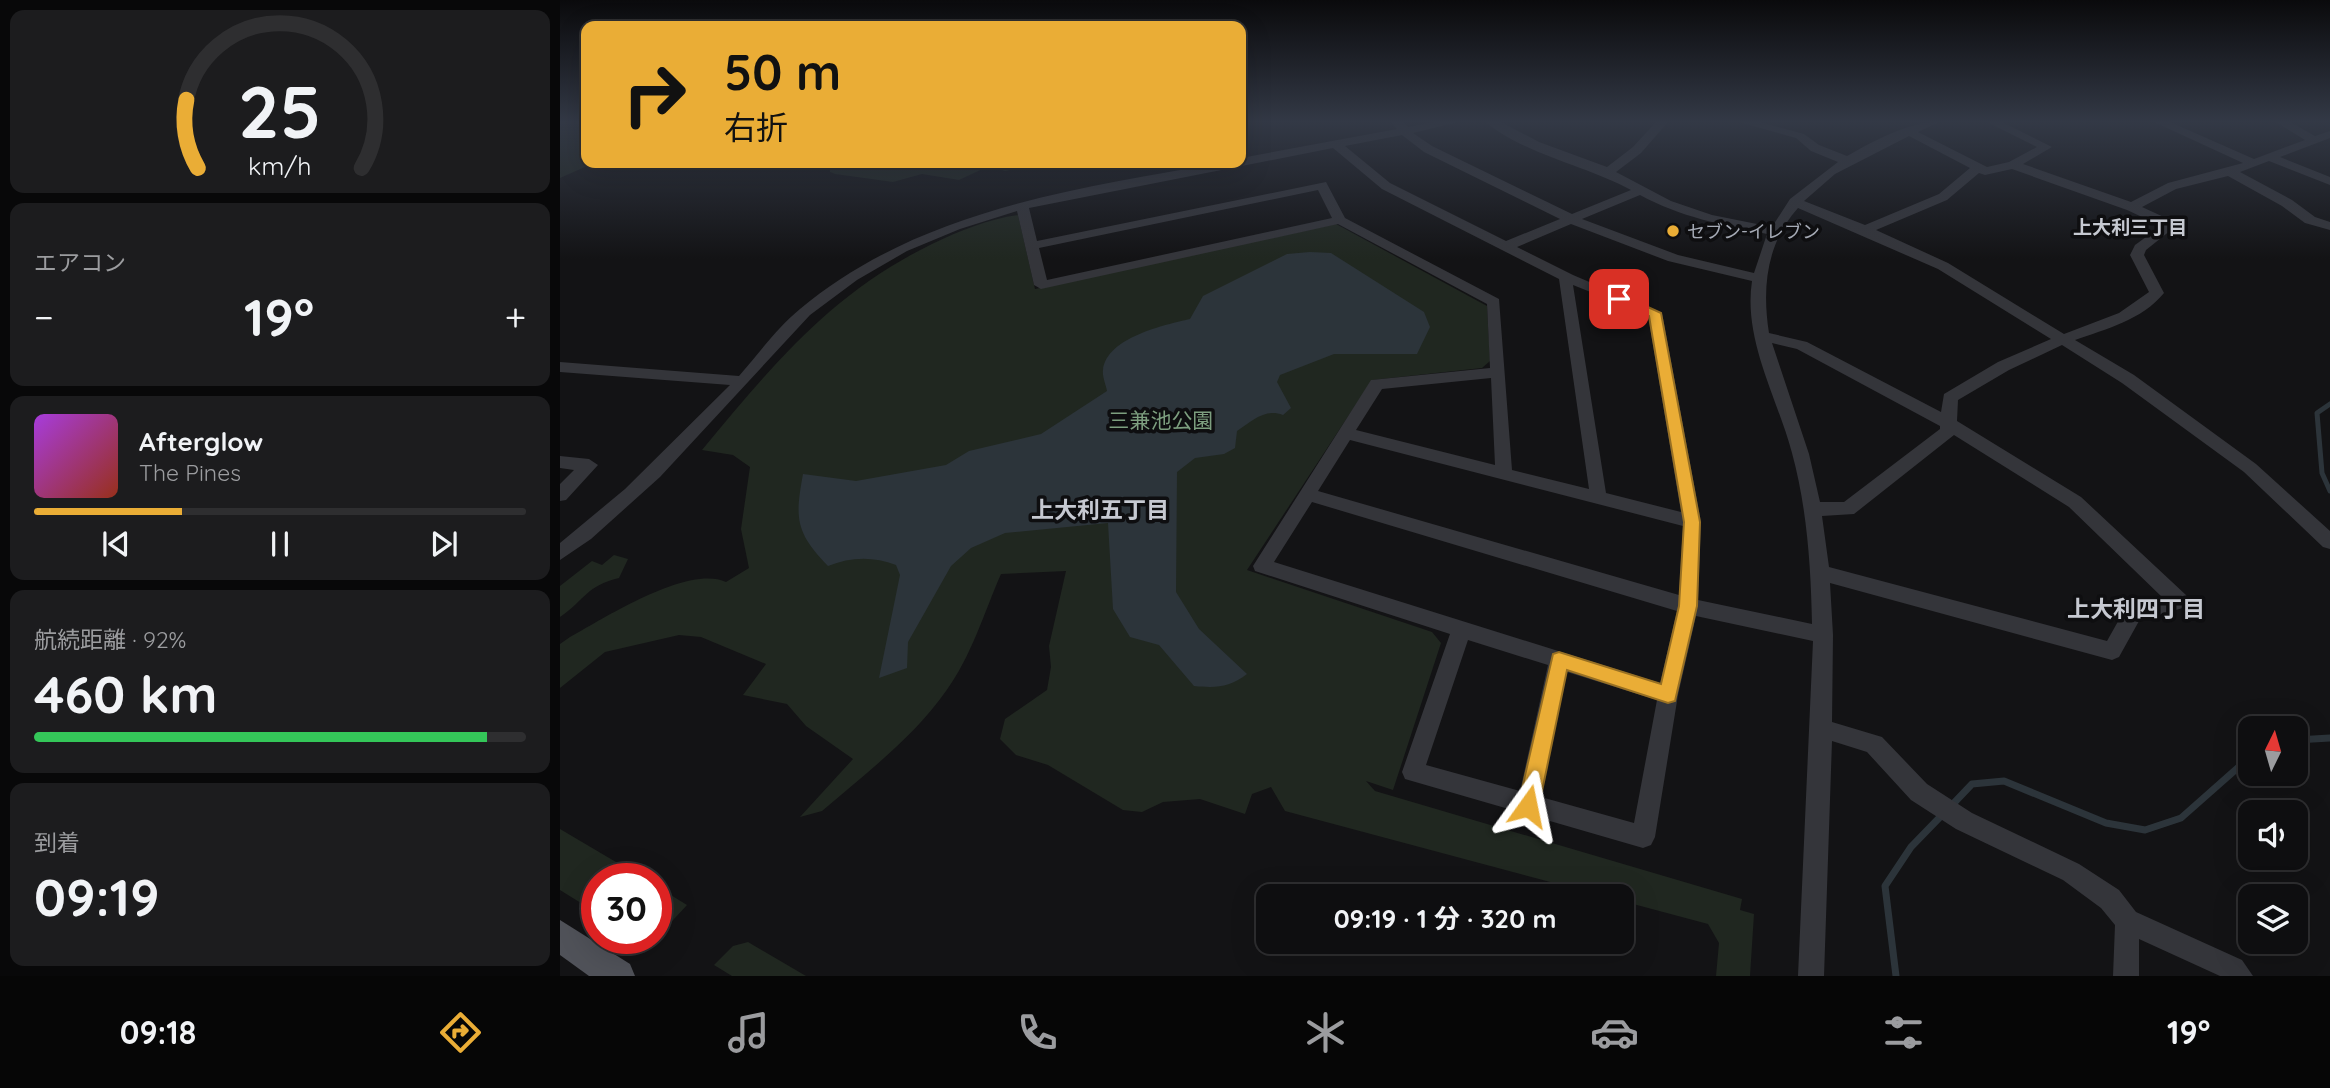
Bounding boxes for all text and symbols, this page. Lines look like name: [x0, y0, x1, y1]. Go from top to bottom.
text: 50 m: [724, 41, 841, 102]
icon: right: [609, 49, 700, 140]
text: 25: [238, 65, 322, 156]
text: 右折: [724, 107, 788, 147]
text: km/h: [248, 149, 312, 180]
district label: 上大利三丁目: [2073, 215, 2187, 239]
place label: セブン-イレブン: [1687, 220, 1820, 243]
marker: セブン-イレブン: [1665, 223, 1681, 239]
text: エアコン: [34, 248, 126, 277]
pin: [1589, 269, 1649, 329]
icon: arrive: [1600, 280, 1638, 318]
text: 19°: [244, 284, 314, 349]
text: −: [34, 293, 54, 341]
text: +: [505, 293, 526, 341]
park label: 三兼池公園: [1109, 407, 1214, 433]
text: Afterglow: [139, 425, 263, 458]
text: The Pines: [139, 458, 241, 487]
district label: 上大利五丁目: [1031, 495, 1169, 524]
icon: previous: [97, 525, 135, 563]
icon: pause: [261, 525, 299, 563]
icon: next: [425, 525, 463, 563]
district label: 上大利四丁目: [2067, 594, 2205, 623]
text: 航続距離 · 92%: [34, 625, 186, 654]
text: 460 km: [34, 661, 217, 726]
north arrow: [2238, 716, 2308, 786]
map controls: [2238, 716, 2308, 954]
position arrow: [1491, 769, 1565, 843]
button: sound: [2238, 800, 2308, 870]
text: 到着: [34, 828, 80, 857]
speed limit sign: 30: [581, 863, 672, 954]
text: 09:19: [34, 864, 159, 929]
button: layers: [2238, 884, 2308, 954]
text: 09:19 · 1 分 · 320 m: [1334, 902, 1556, 935]
icon: directions: [436, 1008, 485, 1057]
icon: music: [724, 1008, 773, 1057]
icon: phone: [1013, 1008, 1062, 1057]
icon: climate: [1301, 1008, 1350, 1057]
icon: car: [1590, 1008, 1639, 1057]
icon: filters: [1879, 1008, 1928, 1057]
text: 09:18: [120, 1012, 196, 1052]
text: 19°: [2167, 1012, 2210, 1052]

